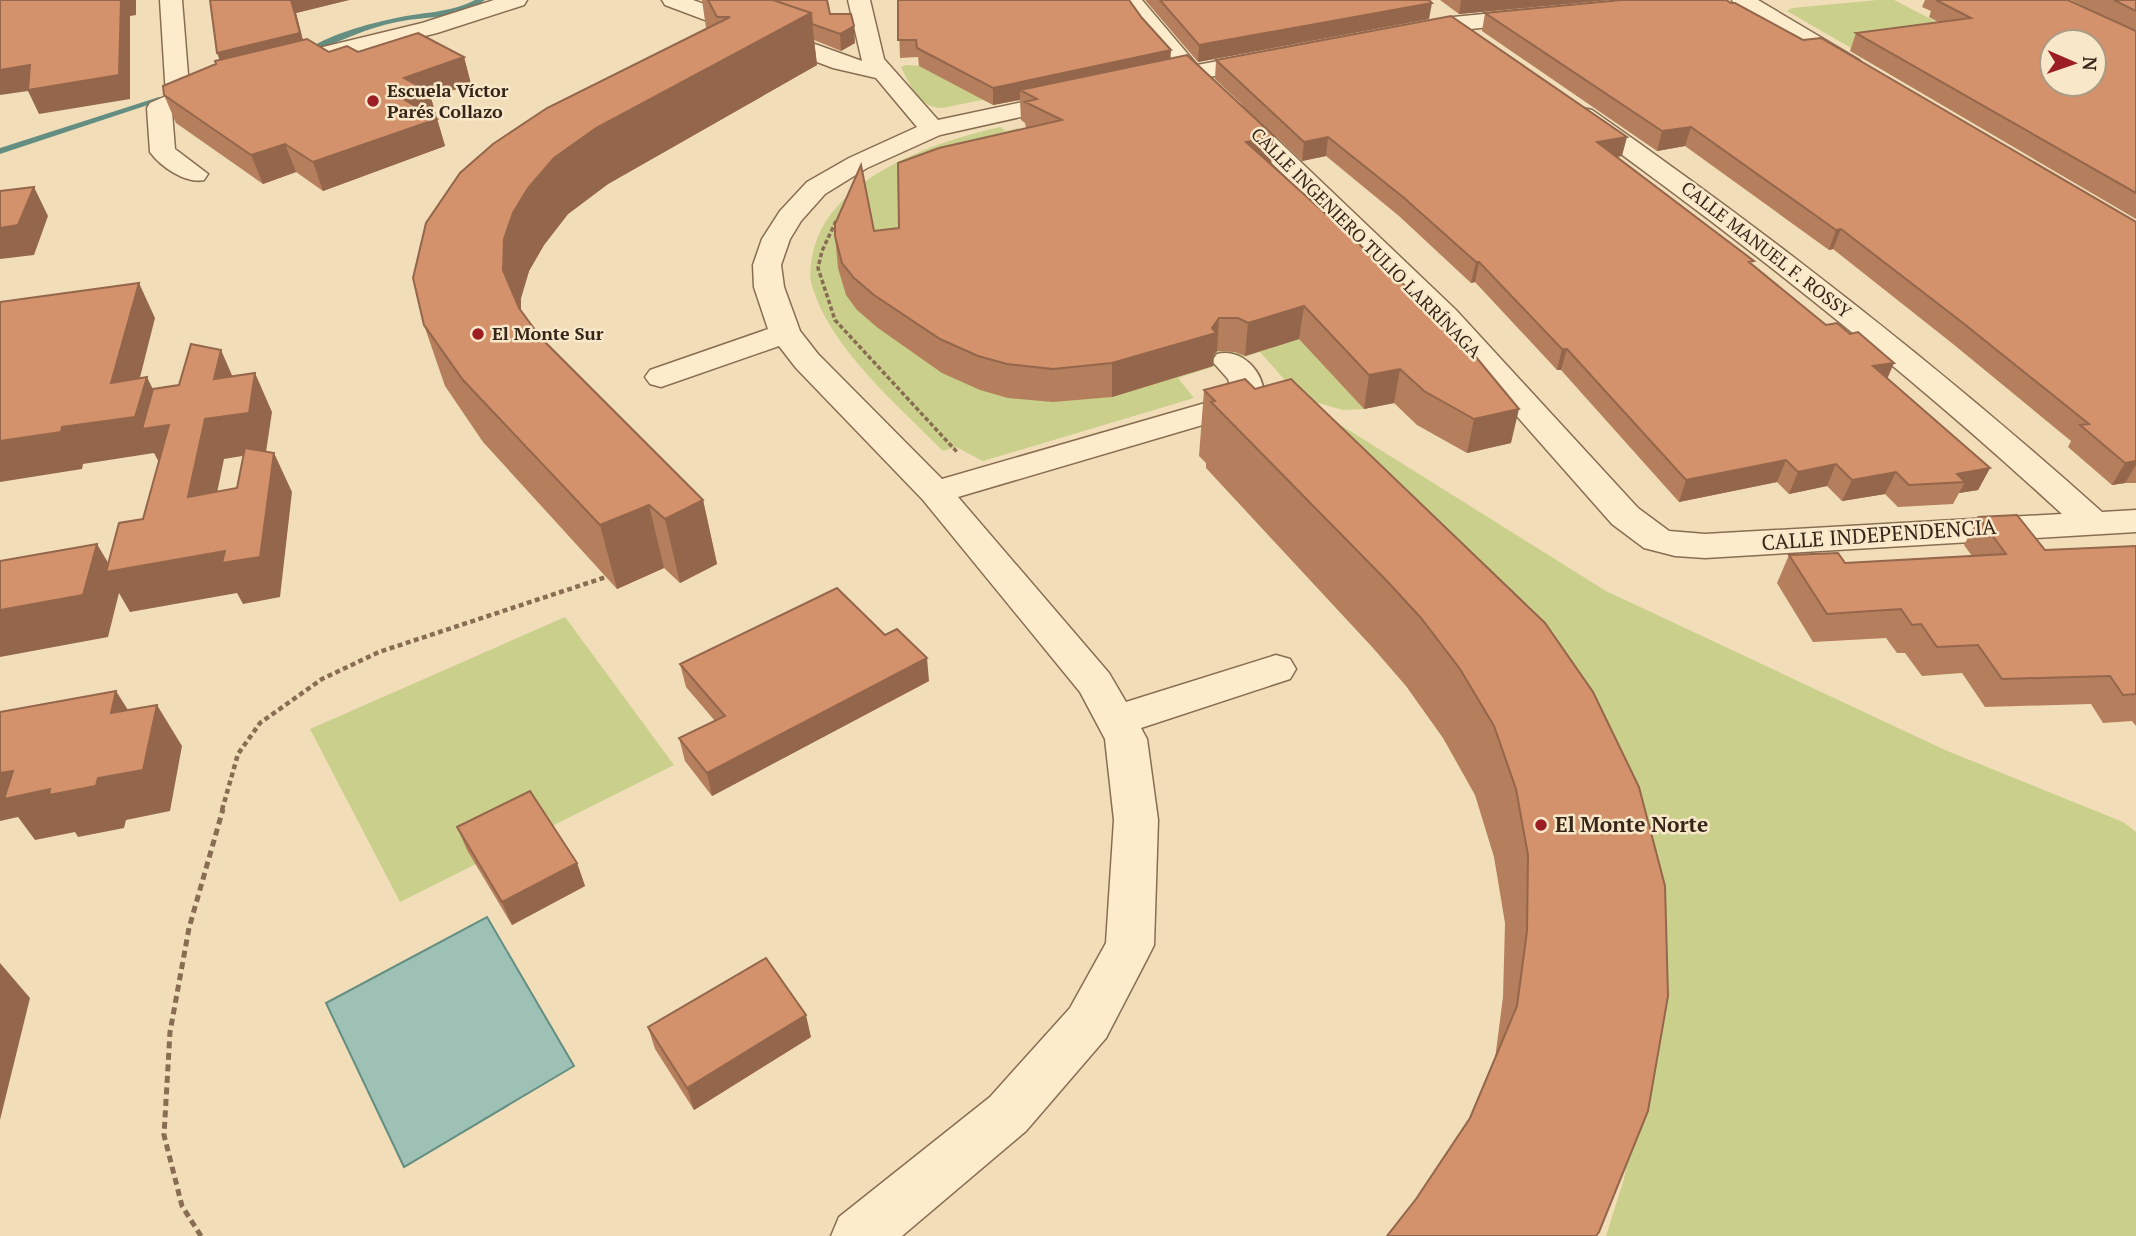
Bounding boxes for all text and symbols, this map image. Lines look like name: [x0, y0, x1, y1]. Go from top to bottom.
north arrow: [2038, 28, 2108, 98]
text: N: [2078, 56, 2103, 72]
place label: Escuela Víctor Parés Collazo: [387, 78, 509, 123]
marker: Escuela Víctor Parés Collazo: [365, 93, 381, 109]
street label: CALLE INGENIERO TULIO LARRÍNAGA: [1246, 122, 1488, 363]
street label: CALLE MANUEL F. ROSSY: [1677, 175, 1857, 323]
place label: El Monte Sur: [492, 321, 604, 345]
marker: El Monte Sur: [470, 326, 486, 342]
street label: CALLE INDEPENDENCIA: [1761, 512, 1998, 556]
place label: El Monte Norte: [1555, 810, 1708, 838]
marker: El Monte Norte: [1533, 817, 1549, 833]

